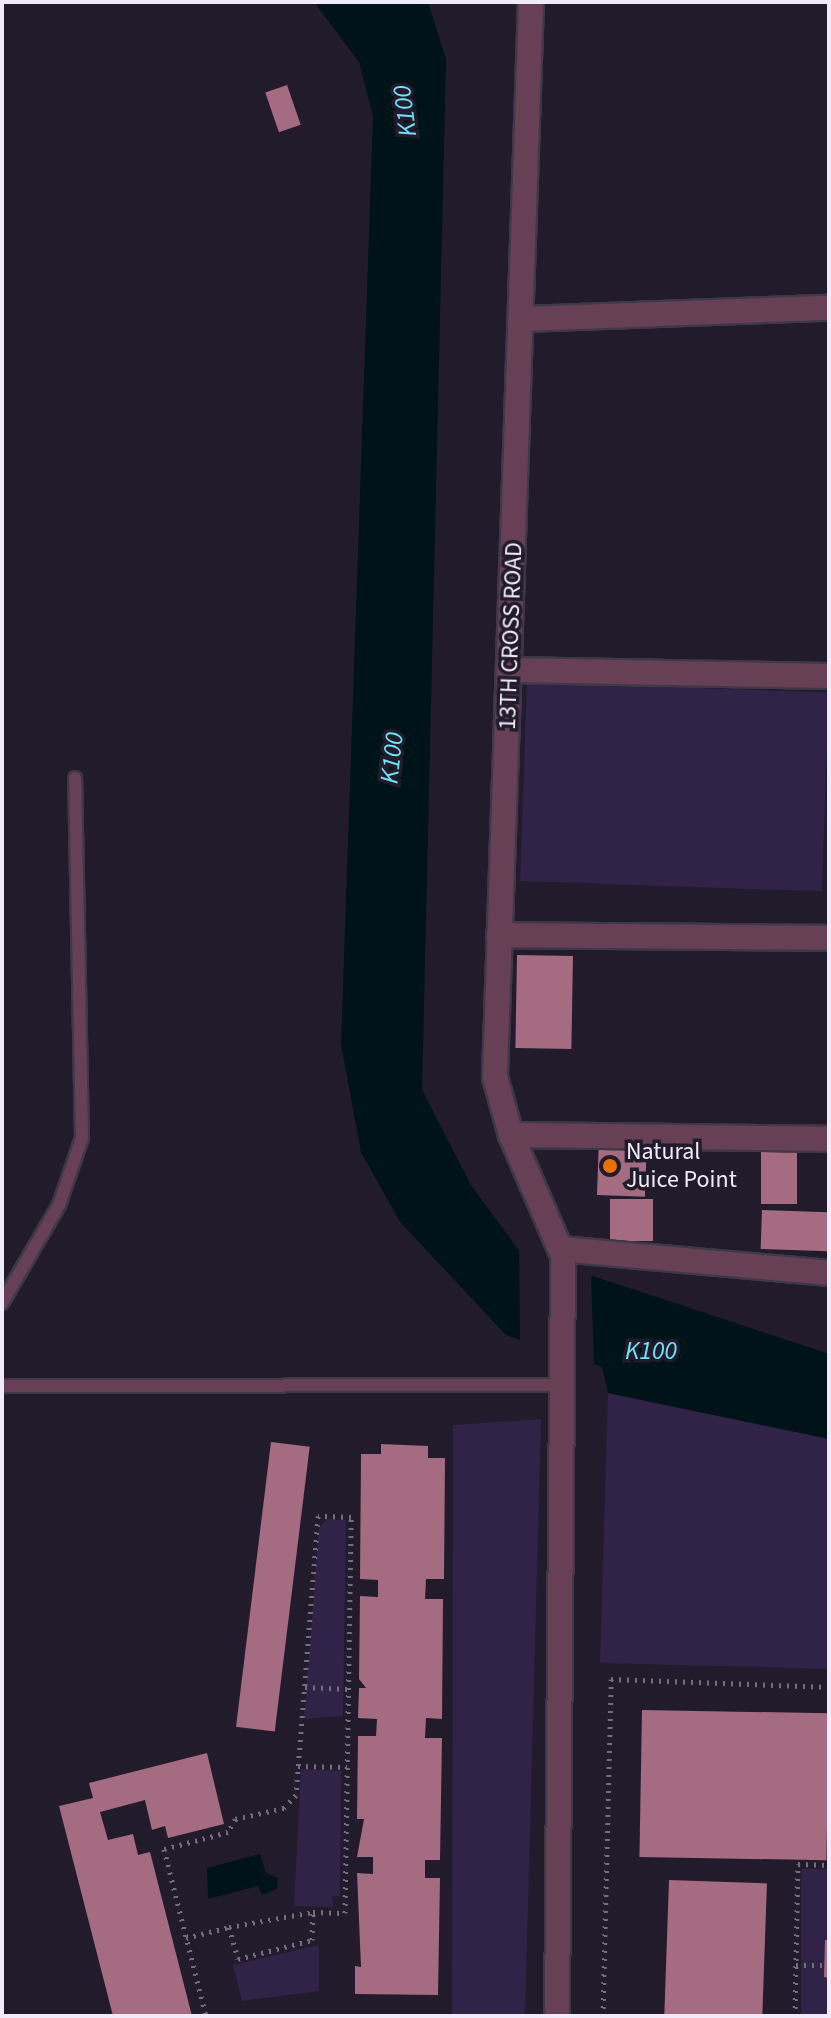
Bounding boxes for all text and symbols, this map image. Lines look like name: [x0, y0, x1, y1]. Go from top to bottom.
water label: K100: [386, 83, 424, 139]
street label: 13TH CROSS ROAD: [493, 542, 529, 730]
water label: K100: [374, 731, 410, 785]
place label: Natural Juice Point: [626, 1138, 737, 1194]
marker: Natural Juice Point: [601, 1157, 619, 1175]
water label: K100: [625, 1335, 677, 1367]

